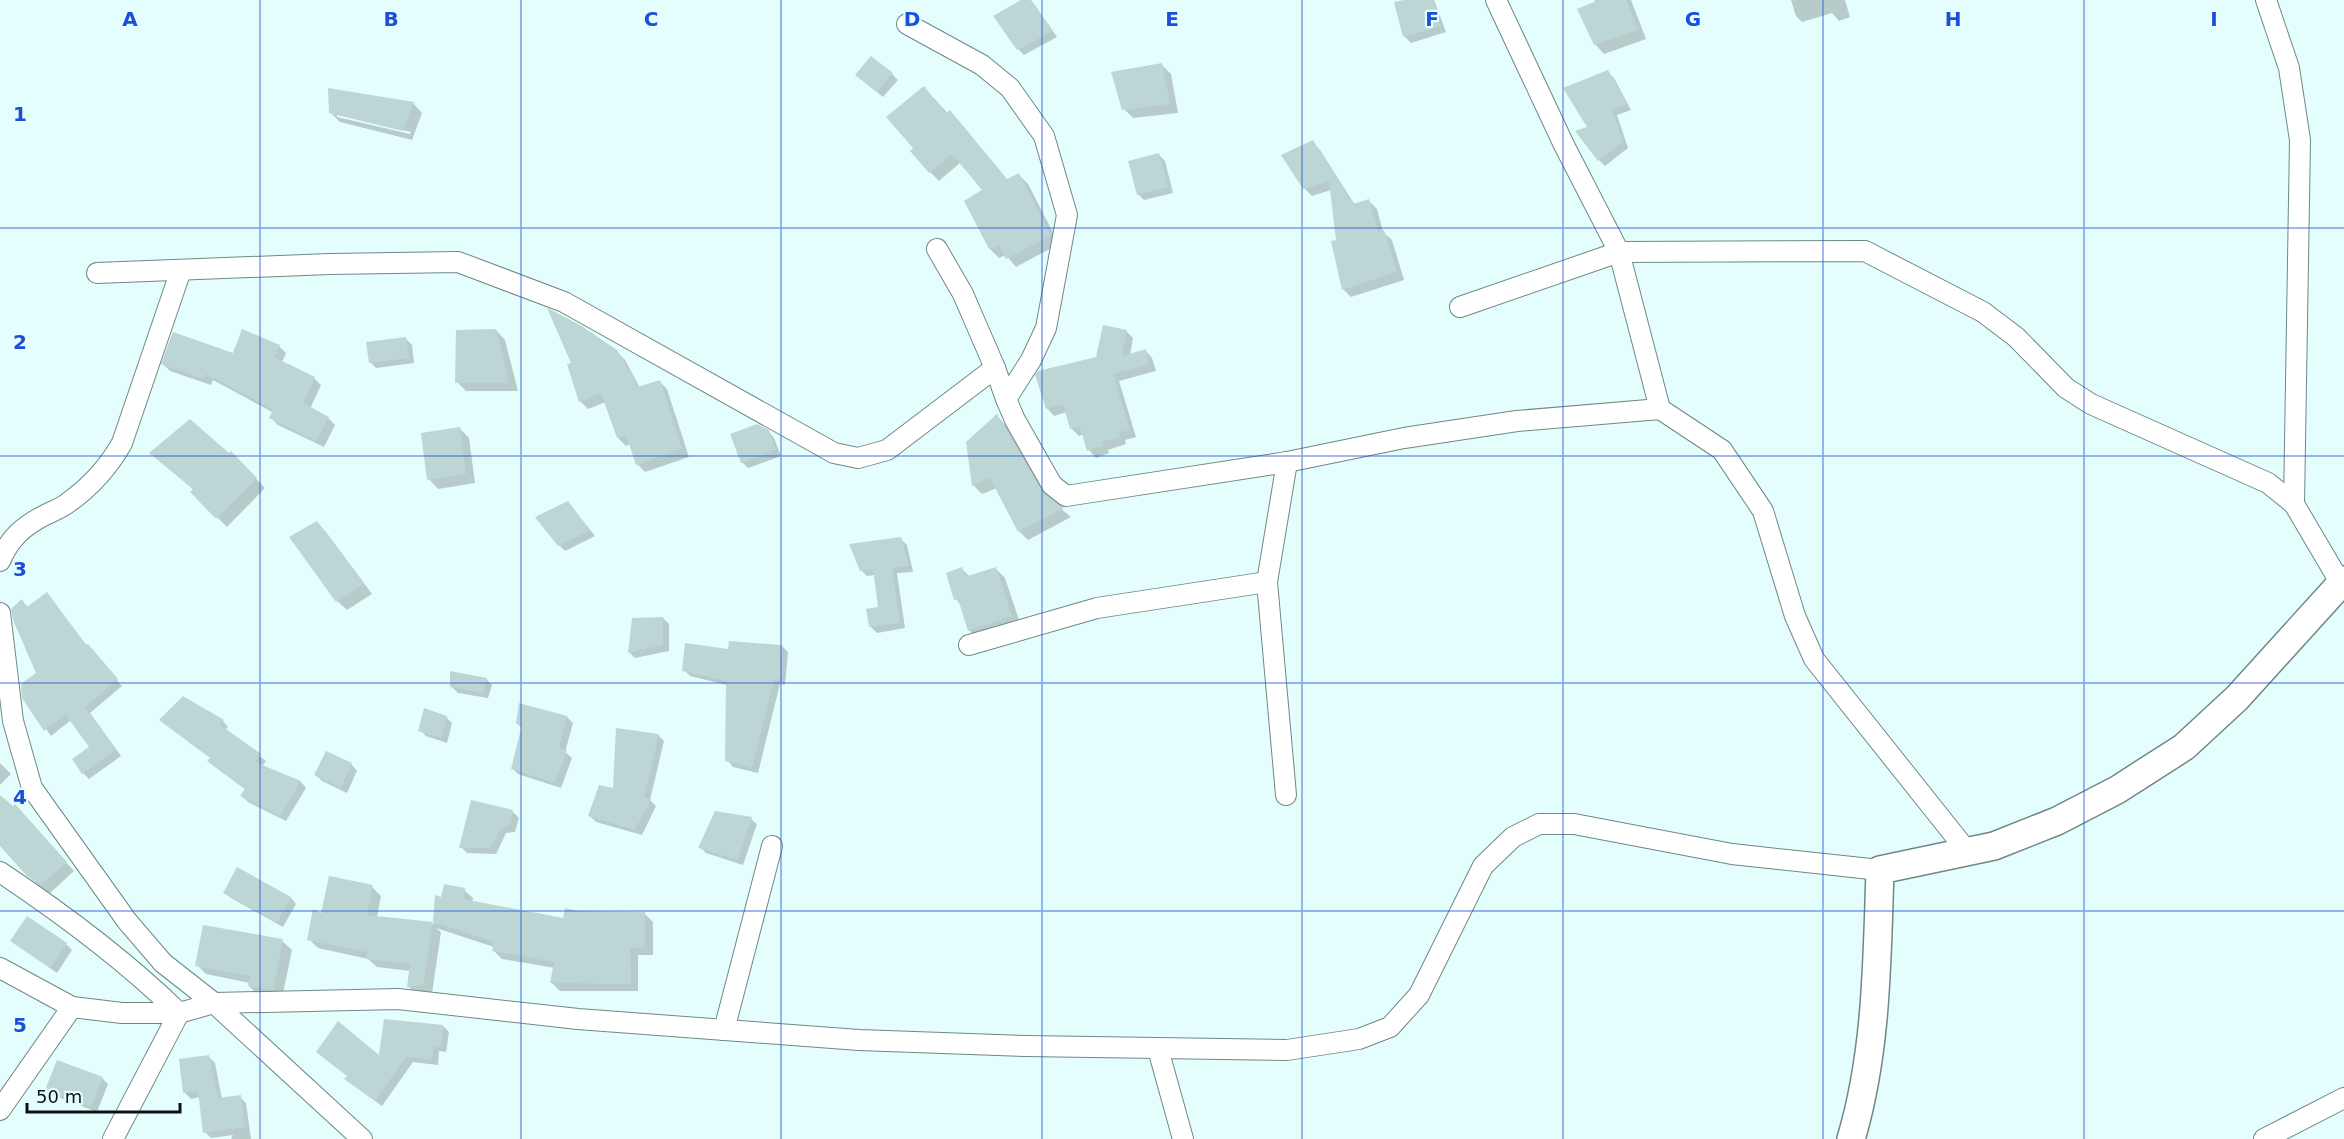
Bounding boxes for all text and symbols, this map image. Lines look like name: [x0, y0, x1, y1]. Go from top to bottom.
text: A: [122, 7, 138, 31]
text: B: [383, 7, 399, 31]
text: C: [644, 7, 658, 31]
text: D: [904, 7, 920, 31]
text: E: [1165, 7, 1179, 31]
text: F: [1425, 7, 1439, 31]
text: G: [1685, 7, 1701, 31]
text: H: [1945, 7, 1961, 31]
text: I: [2210, 7, 2218, 31]
text: 1: [13, 102, 27, 126]
text: 2: [13, 330, 27, 354]
text: 3: [13, 557, 27, 581]
text: 4: [13, 785, 27, 809]
text: 5: [13, 1013, 27, 1037]
scale bar: [27, 1076, 180, 1114]
text: 50 m: [36, 1086, 82, 1107]

